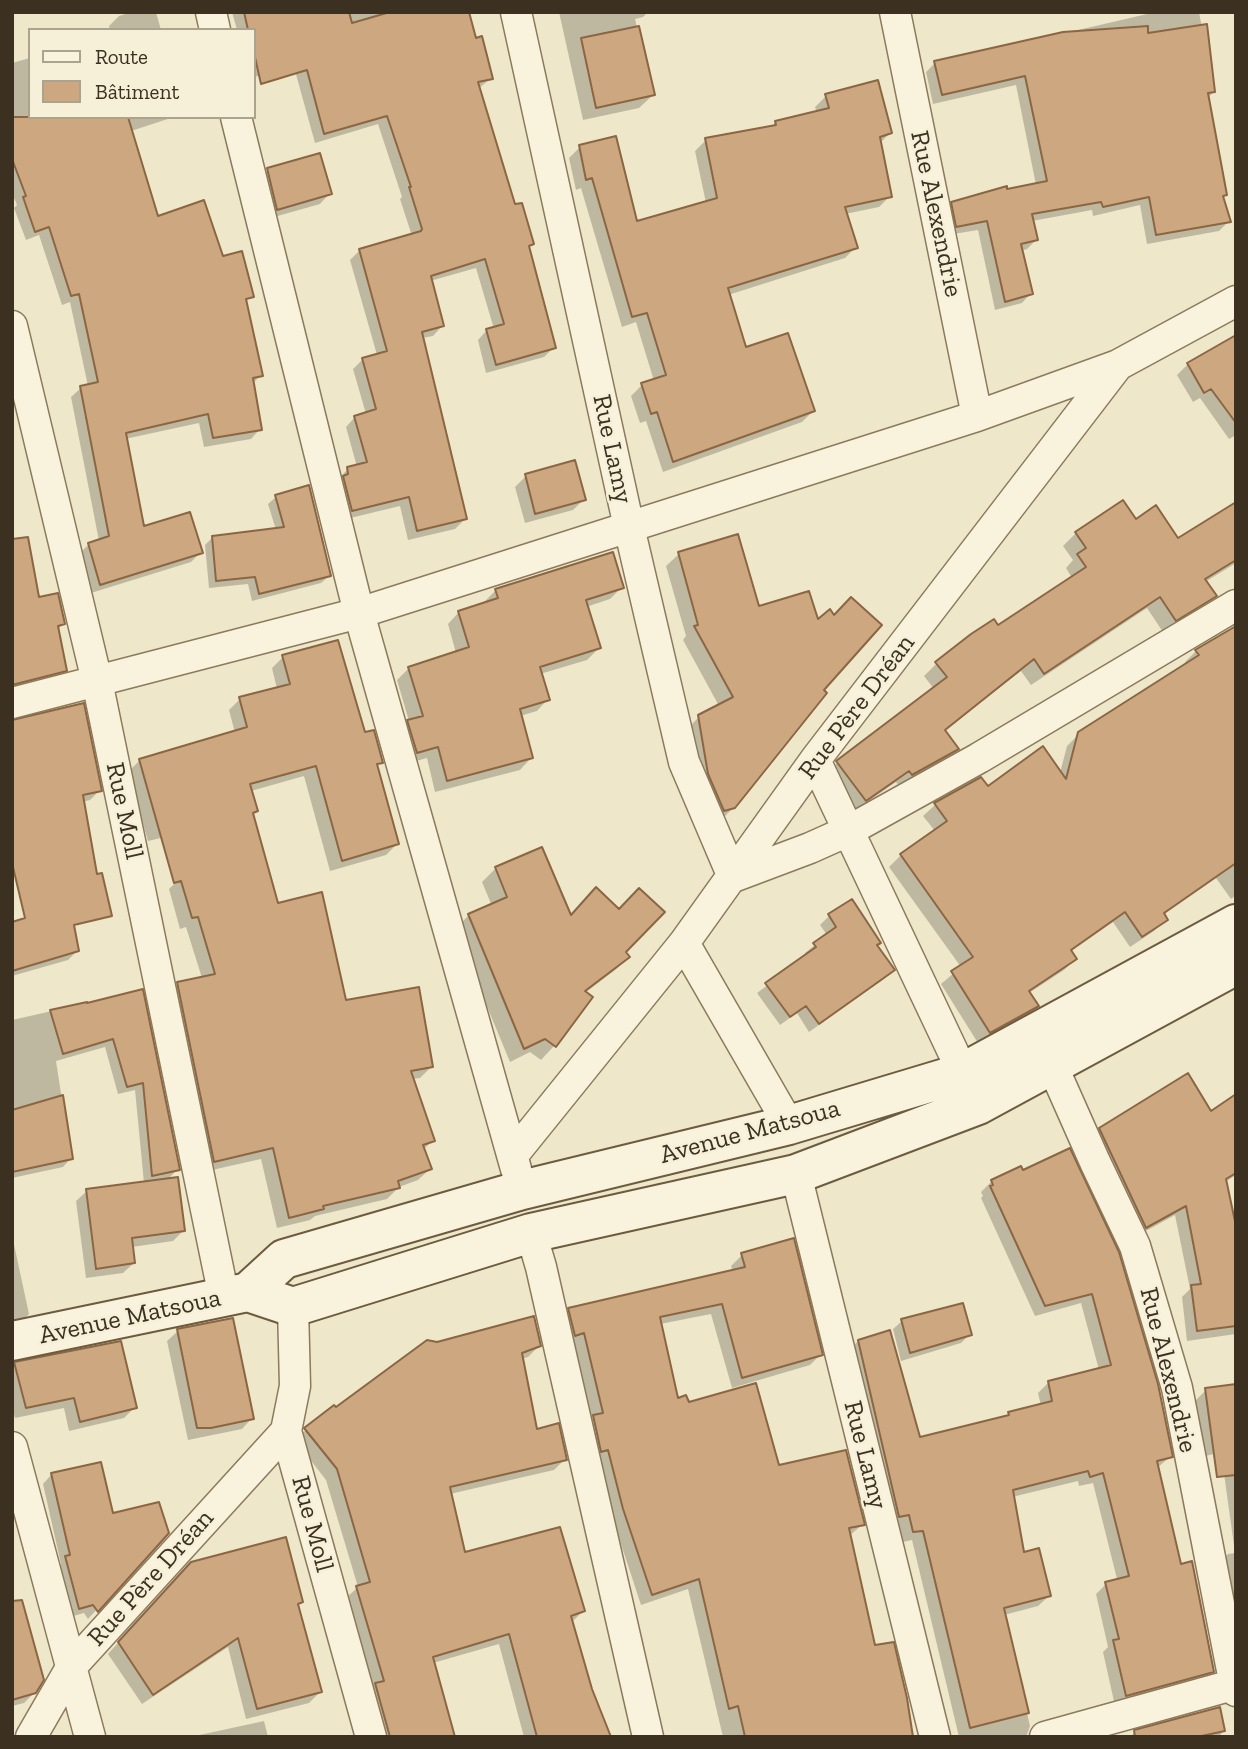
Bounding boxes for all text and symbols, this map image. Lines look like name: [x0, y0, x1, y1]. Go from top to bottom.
legend: [28, 28, 256, 119]
text: Route: [95, 44, 148, 69]
text: Bâtiment: [95, 79, 179, 104]
street label: Rue Alexendrie: [903, 128, 969, 300]
street label: Rue Lamy: [585, 392, 639, 506]
street label: Rue Père Dréan: [792, 628, 922, 786]
street label: Rue Moll: [99, 760, 149, 862]
street label: Avenue Matsoua: [657, 1093, 843, 1171]
street label: Avenue Matsoua: [36, 1283, 224, 1351]
street label: Rue Alexendrie: [1132, 1284, 1204, 1456]
street label: Rue Lamy: [836, 1398, 894, 1512]
street label: Rue Moll: [284, 1473, 340, 1575]
street label: Rue Père Dréan: [81, 1503, 221, 1653]

